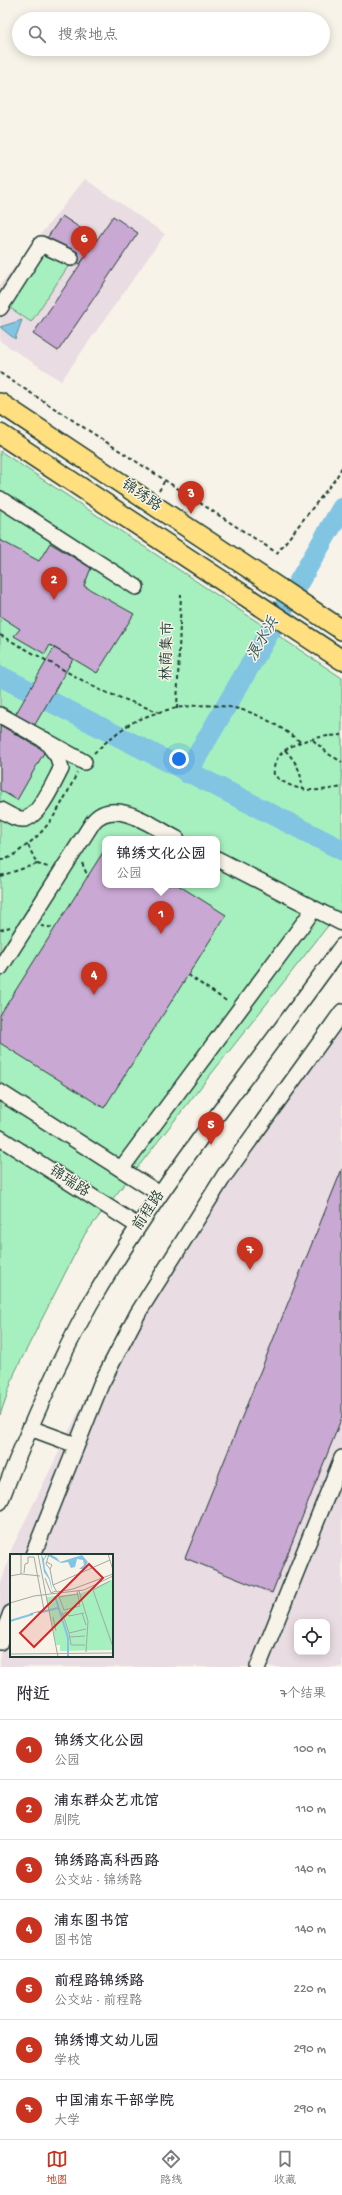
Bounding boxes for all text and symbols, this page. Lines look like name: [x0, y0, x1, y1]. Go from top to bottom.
search box: [12, 12, 330, 56]
icon: search: [26, 23, 48, 45]
text: 搜索地点: [58, 27, 118, 45]
pin: 6: [71, 226, 97, 259]
street label: 锦绣路: [117, 476, 165, 516]
pin: 3: [178, 481, 204, 514]
pin: 2: [41, 567, 67, 600]
water label: 浪水浜: [243, 613, 285, 666]
street label: 林荫集市: [158, 621, 178, 681]
your location: [169, 749, 189, 769]
popup: [102, 836, 220, 888]
text: 锦绣文化公园: [116, 846, 206, 864]
text: 公园: [116, 867, 142, 882]
pin: 1: [148, 901, 174, 934]
pin: 4: [81, 962, 107, 995]
pin: 5: [198, 1112, 224, 1145]
street label: 锦瑞路: [45, 1162, 93, 1202]
street label: 前程路: [129, 1187, 169, 1235]
pin: 7: [237, 1237, 263, 1270]
inset map: [10, 1554, 113, 1657]
map controls: [294, 1619, 330, 1655]
button: locate: [294, 1619, 330, 1655]
text: 附近: [16, 1686, 50, 1706]
text: 7个结果: [280, 1687, 326, 1702]
text: 锦绣文化公园: [54, 1733, 144, 1751]
text: 1: [26, 1742, 32, 1757]
text: 100 m: [294, 1742, 326, 1757]
text: 公园: [54, 1754, 80, 1769]
text: 浦东群众艺术馆: [54, 1793, 159, 1811]
text: 2: [26, 1802, 32, 1817]
text: 110 m: [296, 1802, 326, 1817]
text: 剧院: [54, 1814, 80, 1829]
text: 锦绣路高科西路: [54, 1853, 159, 1871]
text: 3: [26, 1862, 32, 1877]
text: 140 m: [295, 1862, 326, 1877]
text: 公交站 · 锦绣路: [54, 1874, 142, 1889]
text: 浦东图书馆: [54, 1913, 129, 1931]
text: 4: [26, 1922, 32, 1937]
text: 140 m: [295, 1922, 326, 1937]
text: 图书馆: [54, 1934, 93, 1949]
text: 前程路锦绣路: [54, 1973, 144, 1991]
text: 5: [26, 1982, 32, 1997]
text: 220 m: [294, 1982, 326, 1997]
text: 公交站 · 前程路: [54, 1994, 142, 2009]
text: 锦绣博文幼儿园: [54, 2033, 159, 2051]
text: 6: [26, 2042, 32, 2057]
text: 290 m: [293, 2042, 326, 2057]
text: 学校: [54, 2054, 80, 2069]
text: 中国浦东干部学院: [54, 2093, 174, 2111]
text: 7: [26, 2102, 32, 2117]
text: 290 m: [293, 2102, 326, 2117]
text: 大学: [54, 2114, 80, 2129]
tab: 地图: [46, 2148, 68, 2187]
tab: 路线: [160, 2148, 182, 2187]
tab: 收藏: [274, 2148, 296, 2187]

